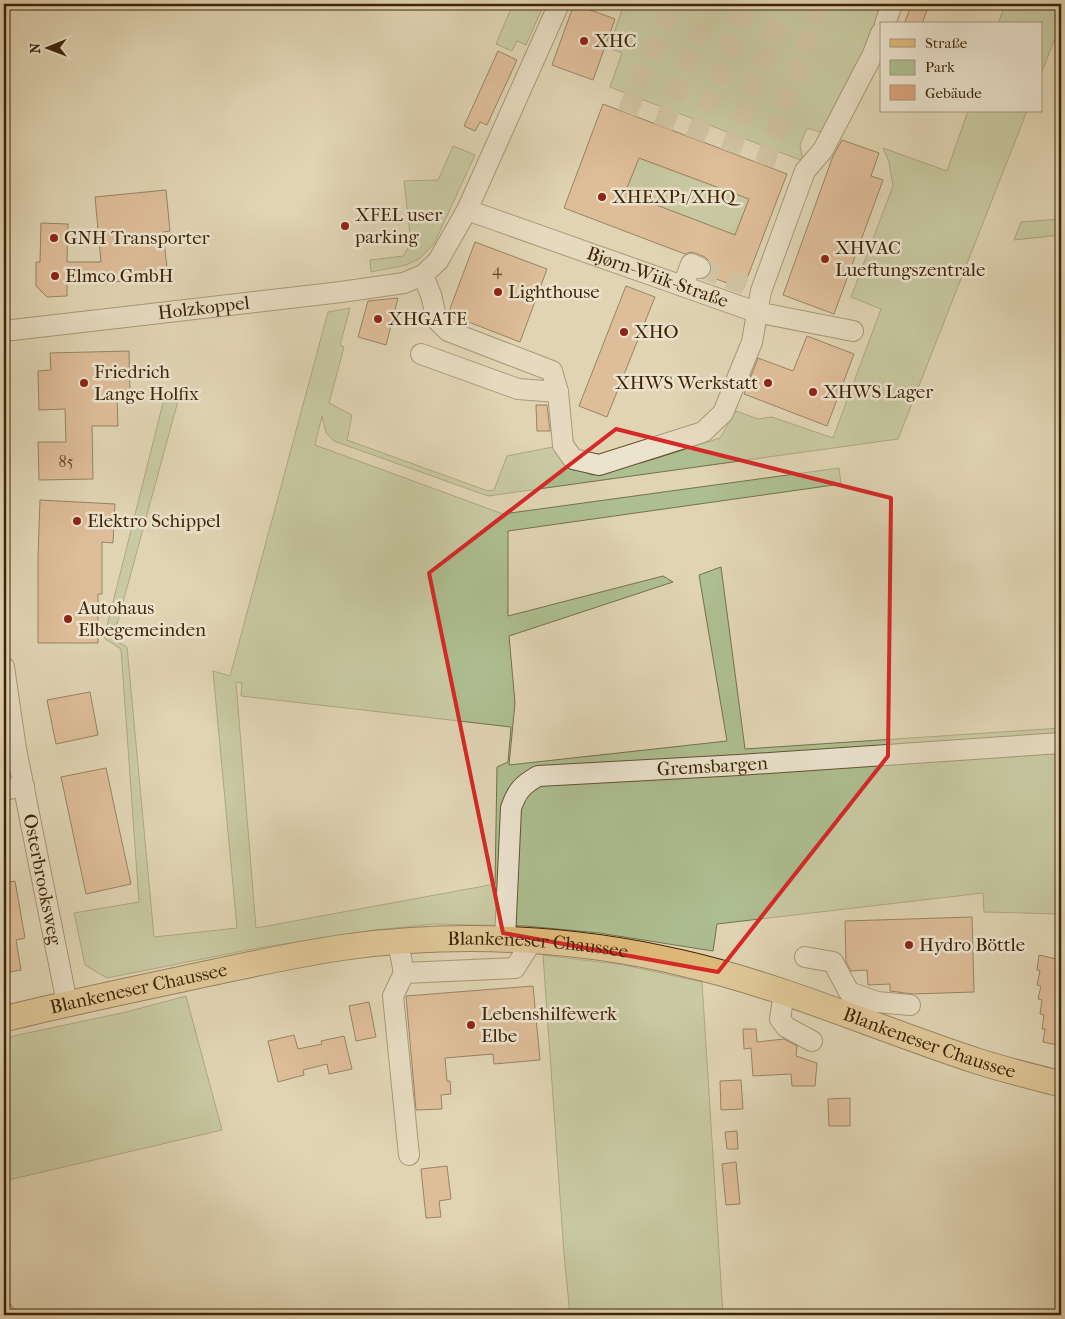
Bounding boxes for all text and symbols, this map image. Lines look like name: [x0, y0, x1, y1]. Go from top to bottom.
north arrow: [22, 22, 72, 72]
legend: [880, 22, 1042, 112]
place label: XHC: [594, 30, 636, 52]
text: Straße: [925, 34, 968, 52]
marker: XHC: [578, 35, 590, 47]
text: N: [27, 42, 44, 54]
text: Park: [925, 58, 955, 76]
text: Gebäude: [925, 84, 982, 102]
place label: XHEXP1/XHQ: [612, 186, 742, 208]
marker: XHEXP1/XHQ: [596, 191, 608, 203]
place label: XFEL user parking: [354, 204, 443, 248]
marker: XFEL user parking: [339, 220, 351, 232]
place label: GNH Transporter: [64, 227, 211, 249]
marker: GNH Transporter: [48, 232, 60, 244]
place label: XHVAC Lueftungszentrale: [835, 237, 985, 281]
street label: Bjørn-Wiik-Straße: [584, 242, 731, 312]
marker: XHVAC Lueftungszentrale: [819, 253, 831, 265]
house number: 4: [492, 260, 502, 279]
place label: Elmco GmbH: [65, 265, 174, 287]
marker: Elmco GmbH: [49, 270, 61, 282]
place label: Lighthouse: [508, 281, 600, 303]
marker: Lighthouse: [492, 286, 504, 298]
street label: Holzkoppel: [157, 292, 251, 324]
place label: XHGATE: [388, 308, 468, 330]
marker: XHGATE: [372, 313, 384, 325]
place label: XHO: [634, 321, 679, 343]
marker: XHO: [618, 326, 630, 338]
place label: Friedrich Lange Holfix: [94, 361, 199, 405]
place label: XHWS Werkstatt: [615, 372, 758, 394]
marker: Friedrich Lange Holfix: [78, 377, 90, 389]
marker: XHWS Werkstatt: [762, 377, 774, 389]
place label: XHWS Lager: [823, 381, 934, 403]
marker: XHWS Lager: [807, 386, 819, 398]
house number: 85: [59, 452, 74, 471]
place label: Elektro Schippel: [87, 510, 221, 532]
marker: Elektro Schippel: [71, 515, 83, 527]
place label: Autohaus Elbegemeinden: [77, 597, 206, 641]
marker: Autohaus Elbegemeinden: [62, 613, 74, 625]
street label: Gremsbargen: [656, 752, 769, 780]
street label: Osterbrooksweg: [18, 812, 66, 948]
street label: Blankeneser Chaussee: [447, 928, 630, 963]
place label: Hydro Böttle: [919, 934, 1025, 956]
marker: Hydro Böttle: [903, 939, 915, 951]
street label: Blankeneser Chaussee: [48, 959, 229, 1019]
place label: Lebenshilfewerk Elbe: [481, 1003, 617, 1047]
street label: Blankeneser Chaussee: [840, 1003, 1018, 1083]
marker: Lebenshilfewerk Elbe: [465, 1019, 477, 1031]

